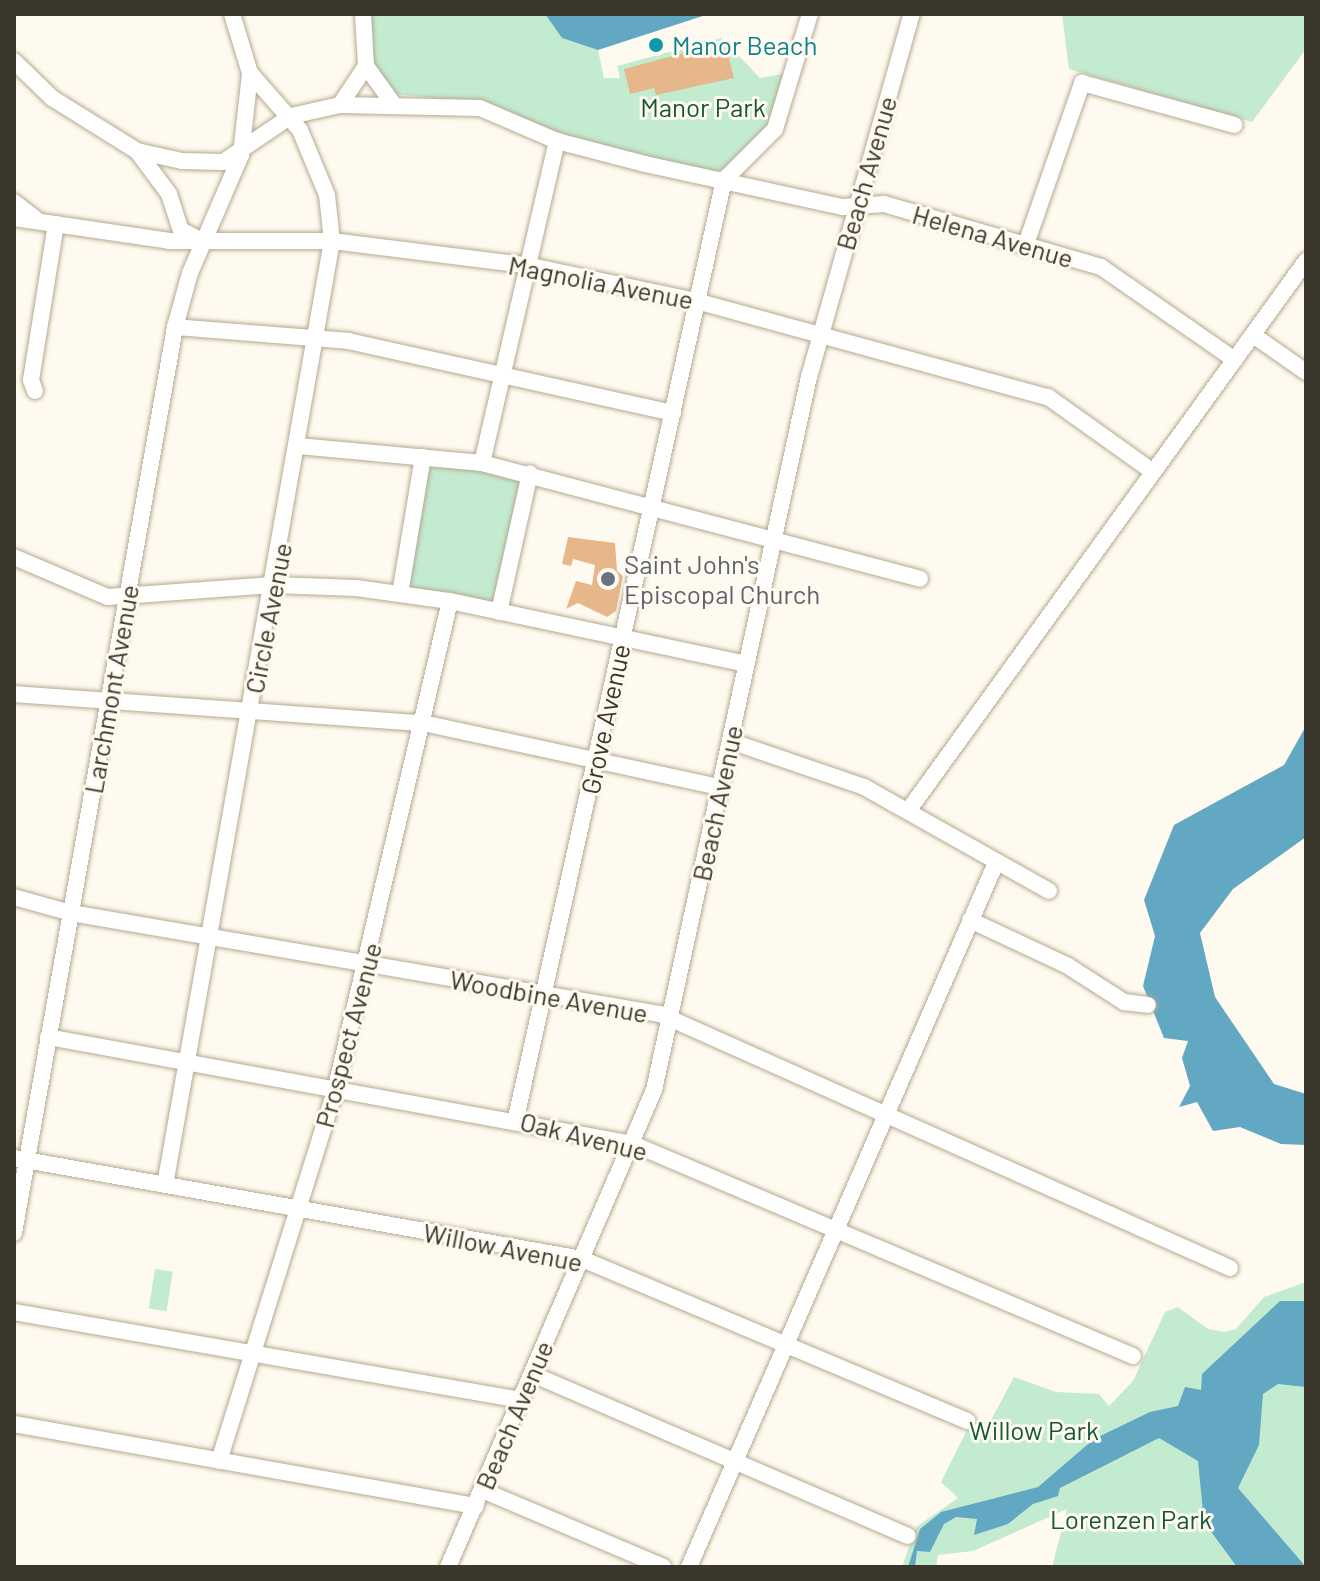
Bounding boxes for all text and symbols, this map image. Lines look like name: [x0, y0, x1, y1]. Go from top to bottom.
place label: Manor Beach: [672, 29, 817, 61]
marker: Manor Beach: [647, 36, 665, 54]
park label: Manor Park: [640, 91, 766, 123]
street label: Beach Avenue: [829, 92, 903, 254]
street label: Helena Avenue: [909, 198, 1077, 274]
street label: Magnolia Avenue: [506, 249, 696, 315]
street label: Circle Avenue: [238, 540, 298, 696]
place label: Saint John's Episcopal Church: [624, 548, 820, 610]
marker: Saint John's Episcopal Church: [599, 570, 617, 588]
street label: Larchmont Avenue: [77, 582, 145, 796]
street label: Grove Avenue: [574, 641, 636, 797]
street label: Beach Avenue: [685, 722, 749, 884]
street label: Prospect Avenue: [308, 939, 388, 1131]
street label: Woodbine Avenue: [448, 963, 650, 1029]
street label: Oak Avenue: [517, 1105, 651, 1167]
street label: Willow Avenue: [421, 1216, 585, 1278]
street label: Beach Avenue: [469, 1336, 559, 1494]
park label: Willow Park: [969, 1414, 1099, 1446]
park label: Lorenzen Park: [1050, 1503, 1212, 1535]

